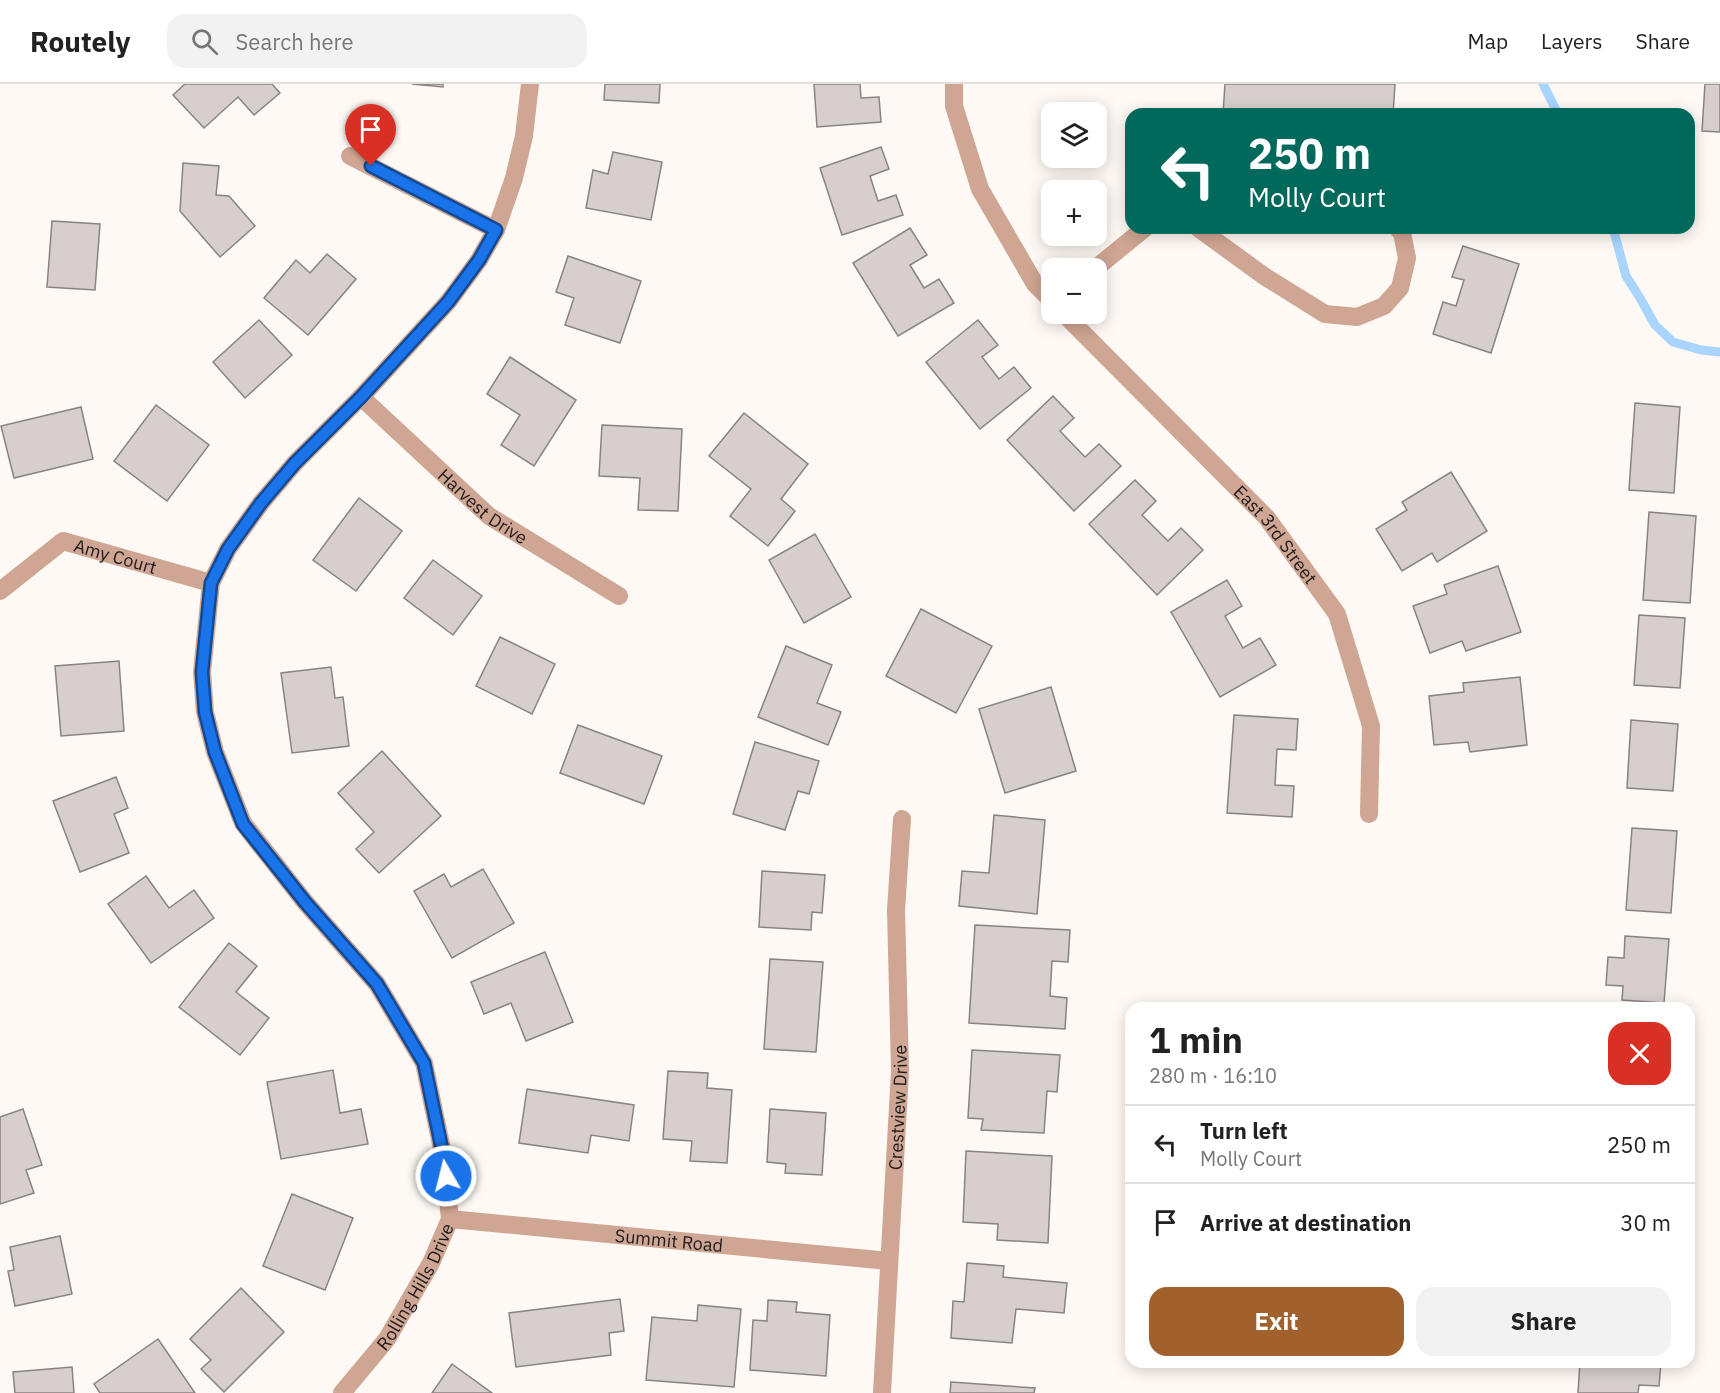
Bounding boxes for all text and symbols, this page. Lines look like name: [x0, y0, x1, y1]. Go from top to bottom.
search box: [167, 14, 587, 68]
text: Routely: [30, 23, 131, 60]
icon: search: [188, 25, 221, 58]
text: Search here: [236, 27, 354, 56]
text: Map: [1468, 27, 1508, 55]
text: Layers: [1541, 27, 1603, 55]
text: Share: [1636, 27, 1690, 55]
map controls: [1041, 102, 1107, 324]
button: layers: [1041, 102, 1107, 168]
pin: [345, 104, 396, 166]
icon: arrive: [354, 113, 387, 146]
text: 250 m: [1248, 126, 1371, 181]
icon: left: [1149, 132, 1227, 210]
text: Molly Court: [1248, 179, 1386, 214]
button: +: [1041, 180, 1107, 246]
button: −: [1041, 258, 1107, 324]
street label: Harvest Drive: [433, 463, 532, 549]
street label: East 3rd Street: [1229, 480, 1323, 588]
street label: Amy Court: [72, 533, 159, 579]
text: 1 min: [1149, 1016, 1243, 1063]
button: close: [1608, 1022, 1671, 1085]
street label: Crestview Drive: [883, 1044, 912, 1171]
text: 280 m · 16:10: [1149, 1062, 1277, 1089]
text: Turn left: [1200, 1116, 1288, 1145]
icon: left: [1149, 1128, 1182, 1161]
text: 250 m: [1607, 1130, 1671, 1159]
position arrow: [414, 1144, 478, 1208]
text: Molly Court: [1200, 1145, 1302, 1172]
icon: arrive: [1149, 1206, 1182, 1239]
text: Arrive at destination: [1200, 1208, 1411, 1237]
text: 30 m: [1620, 1208, 1671, 1237]
street label: Rolling Hills Drive: [371, 1219, 458, 1355]
street label: Summit Road: [614, 1223, 724, 1257]
button: Exit: [1149, 1287, 1404, 1356]
button: Share: [1416, 1287, 1671, 1356]

